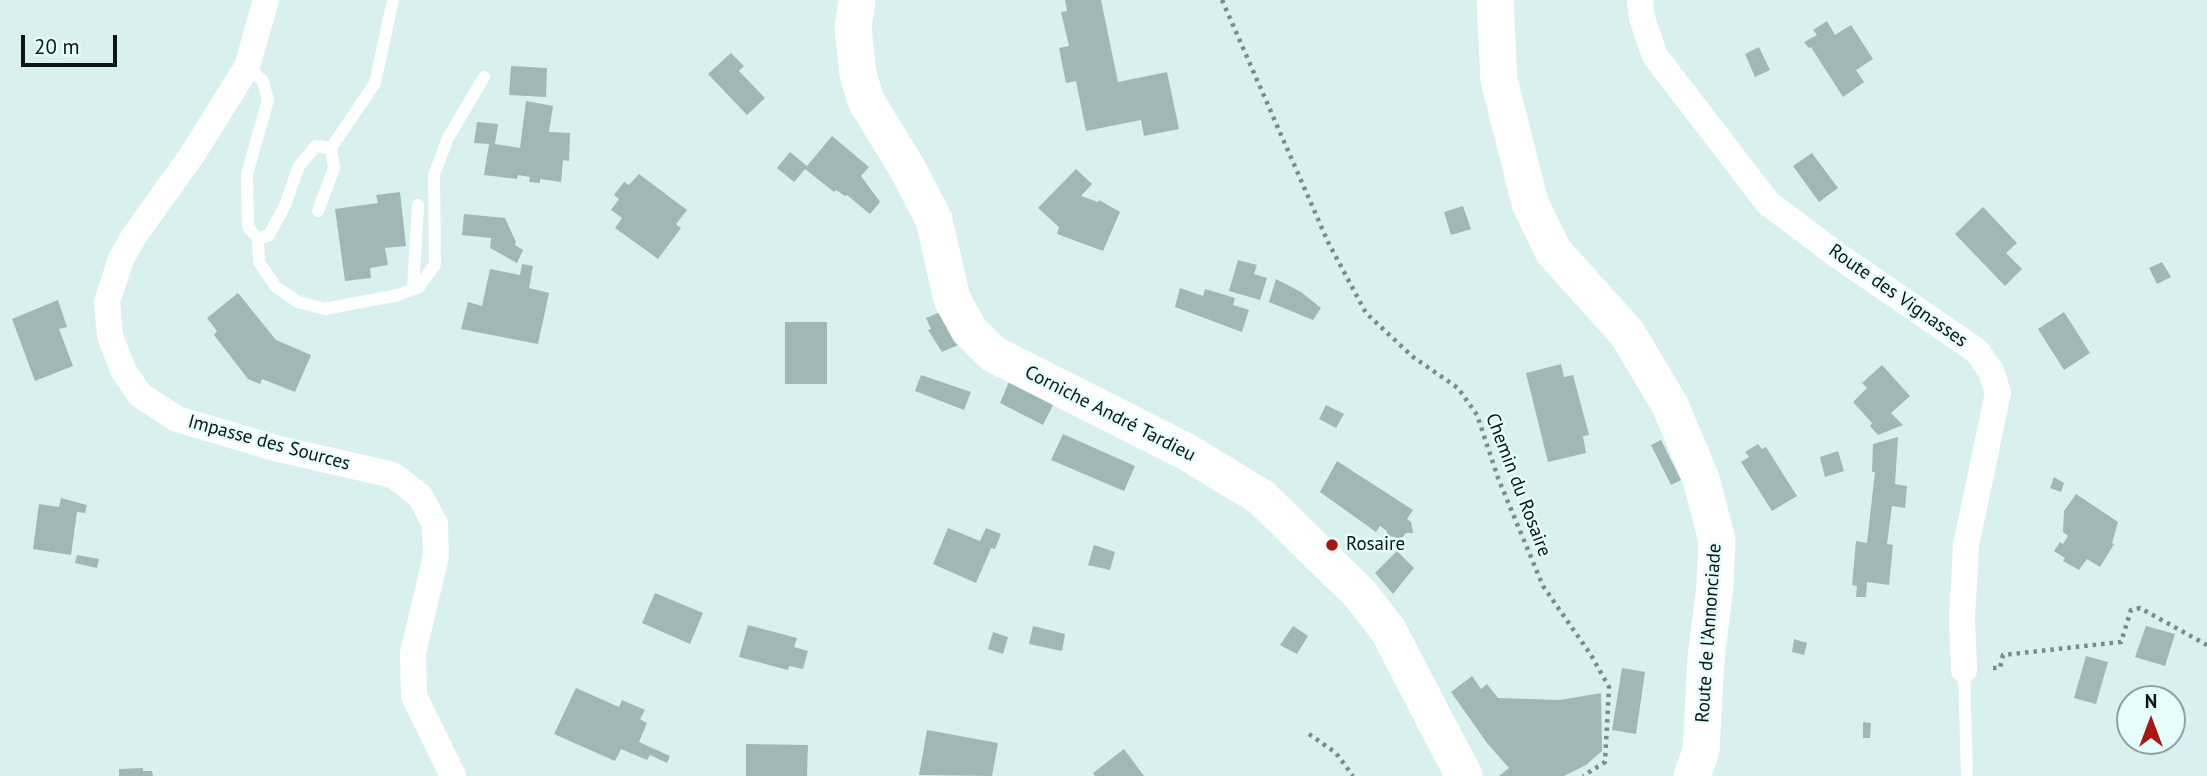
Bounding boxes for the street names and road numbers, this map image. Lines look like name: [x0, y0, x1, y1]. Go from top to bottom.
street label: Route des Vignasses: [1824, 240, 1972, 352]
street label: Corniche André Tardieu: [1021, 361, 1199, 467]
street label: Impasse des Sources: [185, 410, 353, 476]
street label: Chemin du Rosaire: [1480, 410, 1556, 560]
street label: Route de l'Annonciade: [1691, 543, 1727, 723]

